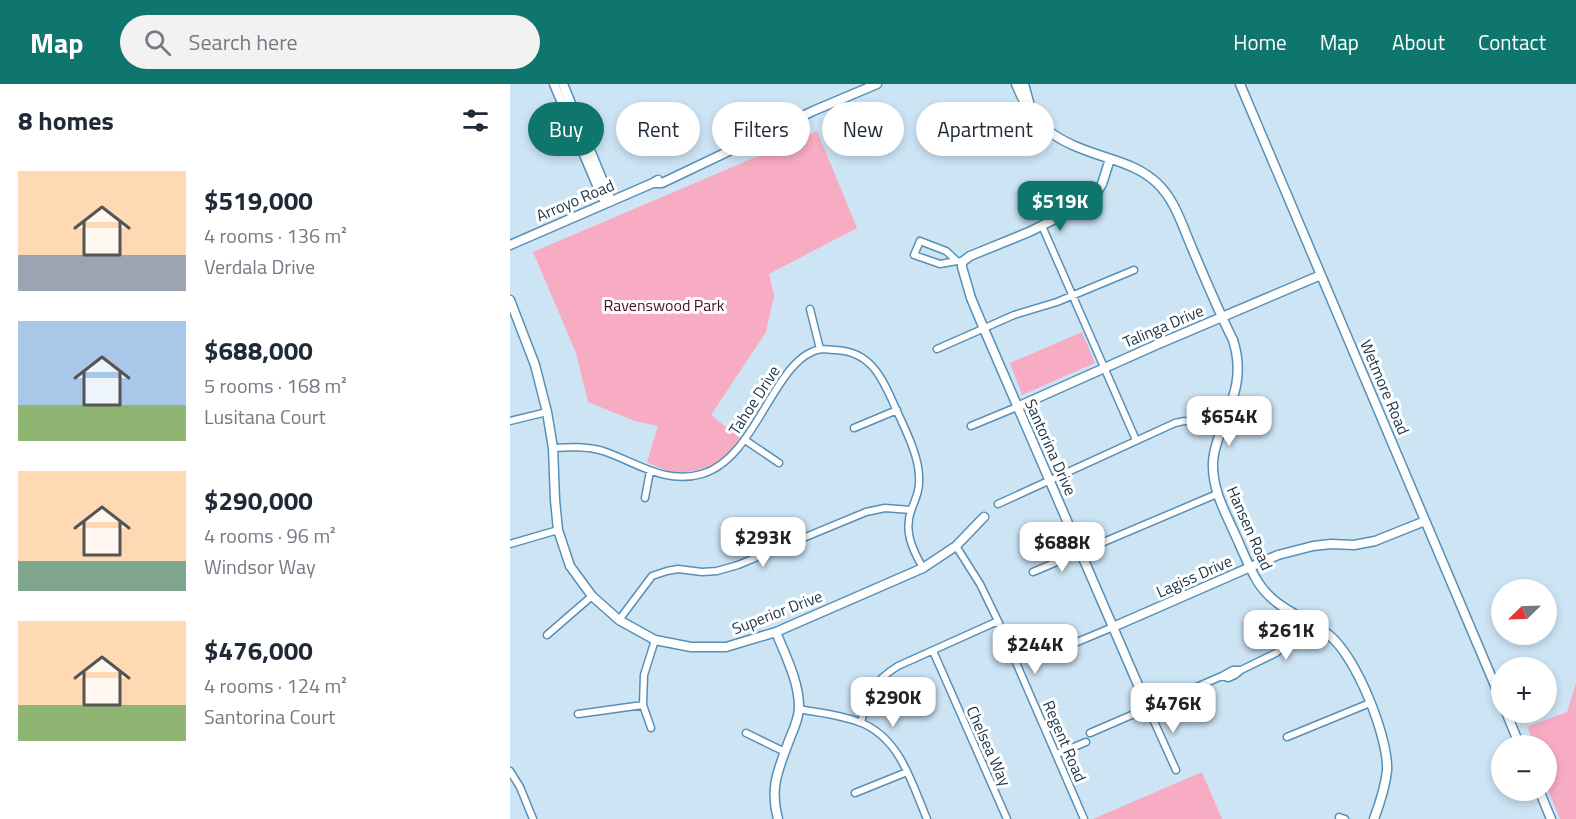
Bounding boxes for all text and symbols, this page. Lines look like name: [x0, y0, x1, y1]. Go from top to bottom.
search box: [120, 15, 540, 69]
text: Map: [30, 21, 84, 64]
text: Search here: [189, 25, 298, 59]
icon: search: [141, 26, 174, 59]
text: Home: [1233, 26, 1287, 58]
text: Map: [1320, 26, 1359, 58]
text: About: [1392, 26, 1445, 58]
text: Contact: [1478, 26, 1546, 58]
text: 8 homes: [18, 101, 114, 140]
chip: Buy: [528, 102, 604, 156]
chip: Rent: [616, 102, 700, 156]
chip: Filters: [712, 102, 810, 156]
chip: New: [822, 102, 904, 156]
chip: Apartment: [916, 102, 1054, 156]
icon: filters: [459, 104, 492, 137]
street label: Arroyo Road: [532, 173, 618, 227]
text: $519,000: [204, 181, 313, 220]
pin: $519K: [1018, 181, 1102, 232]
text: $519K: [1032, 185, 1088, 216]
icon: home: [66, 195, 138, 267]
text: 4 rooms · 136 m²: [204, 220, 347, 251]
text: Verdala Drive: [204, 251, 315, 282]
park label: Ravenswood Park: [603, 293, 725, 317]
street label: Talinga Drive: [1119, 298, 1207, 354]
text: $688,000: [204, 331, 313, 370]
street label: Wetmore Road: [1354, 336, 1416, 438]
icon: home: [66, 345, 138, 417]
street label: Tahoe Drive: [723, 360, 785, 440]
text: 5 rooms · 168 m²: [204, 370, 347, 401]
street label: Santorina Drive: [1019, 395, 1083, 499]
pin: $654K: [1187, 396, 1271, 447]
text: $654K: [1201, 400, 1257, 431]
text: Lusitana Court: [204, 401, 326, 432]
text: $290,000: [204, 481, 313, 520]
street label: Hansen Road: [1221, 482, 1279, 574]
icon: home: [66, 495, 138, 567]
pin: $293K: [721, 517, 805, 568]
text: 4 rooms · 96 m²: [204, 520, 336, 551]
text: $293K: [735, 521, 791, 552]
pin: $688K: [1020, 522, 1104, 573]
text: $688K: [1034, 526, 1090, 557]
street label: Lagiss Drive: [1152, 549, 1236, 603]
text: Windsor Way: [204, 551, 316, 582]
north arrow: [1491, 579, 1557, 645]
map controls: [1491, 579, 1557, 801]
street label: Superior Drive: [728, 584, 826, 640]
pin: $261K: [1244, 610, 1328, 661]
text: $261K: [1258, 614, 1314, 645]
pin: $244K: [993, 624, 1077, 675]
text: $244K: [1007, 628, 1063, 659]
text: $476,000: [204, 631, 313, 670]
icon: home: [66, 645, 138, 717]
button: +: [1491, 657, 1557, 723]
text: 4 rooms · 124 m²: [204, 670, 347, 701]
pin: $290K: [851, 677, 935, 728]
text: $290K: [865, 681, 921, 712]
pin: $476K: [1131, 683, 1215, 734]
text: $476K: [1145, 687, 1201, 718]
street label: Regent Road: [1037, 697, 1093, 785]
text: Santorina Court: [204, 701, 335, 732]
street label: Chelsea Way: [961, 702, 1018, 790]
button: −: [1491, 735, 1557, 801]

